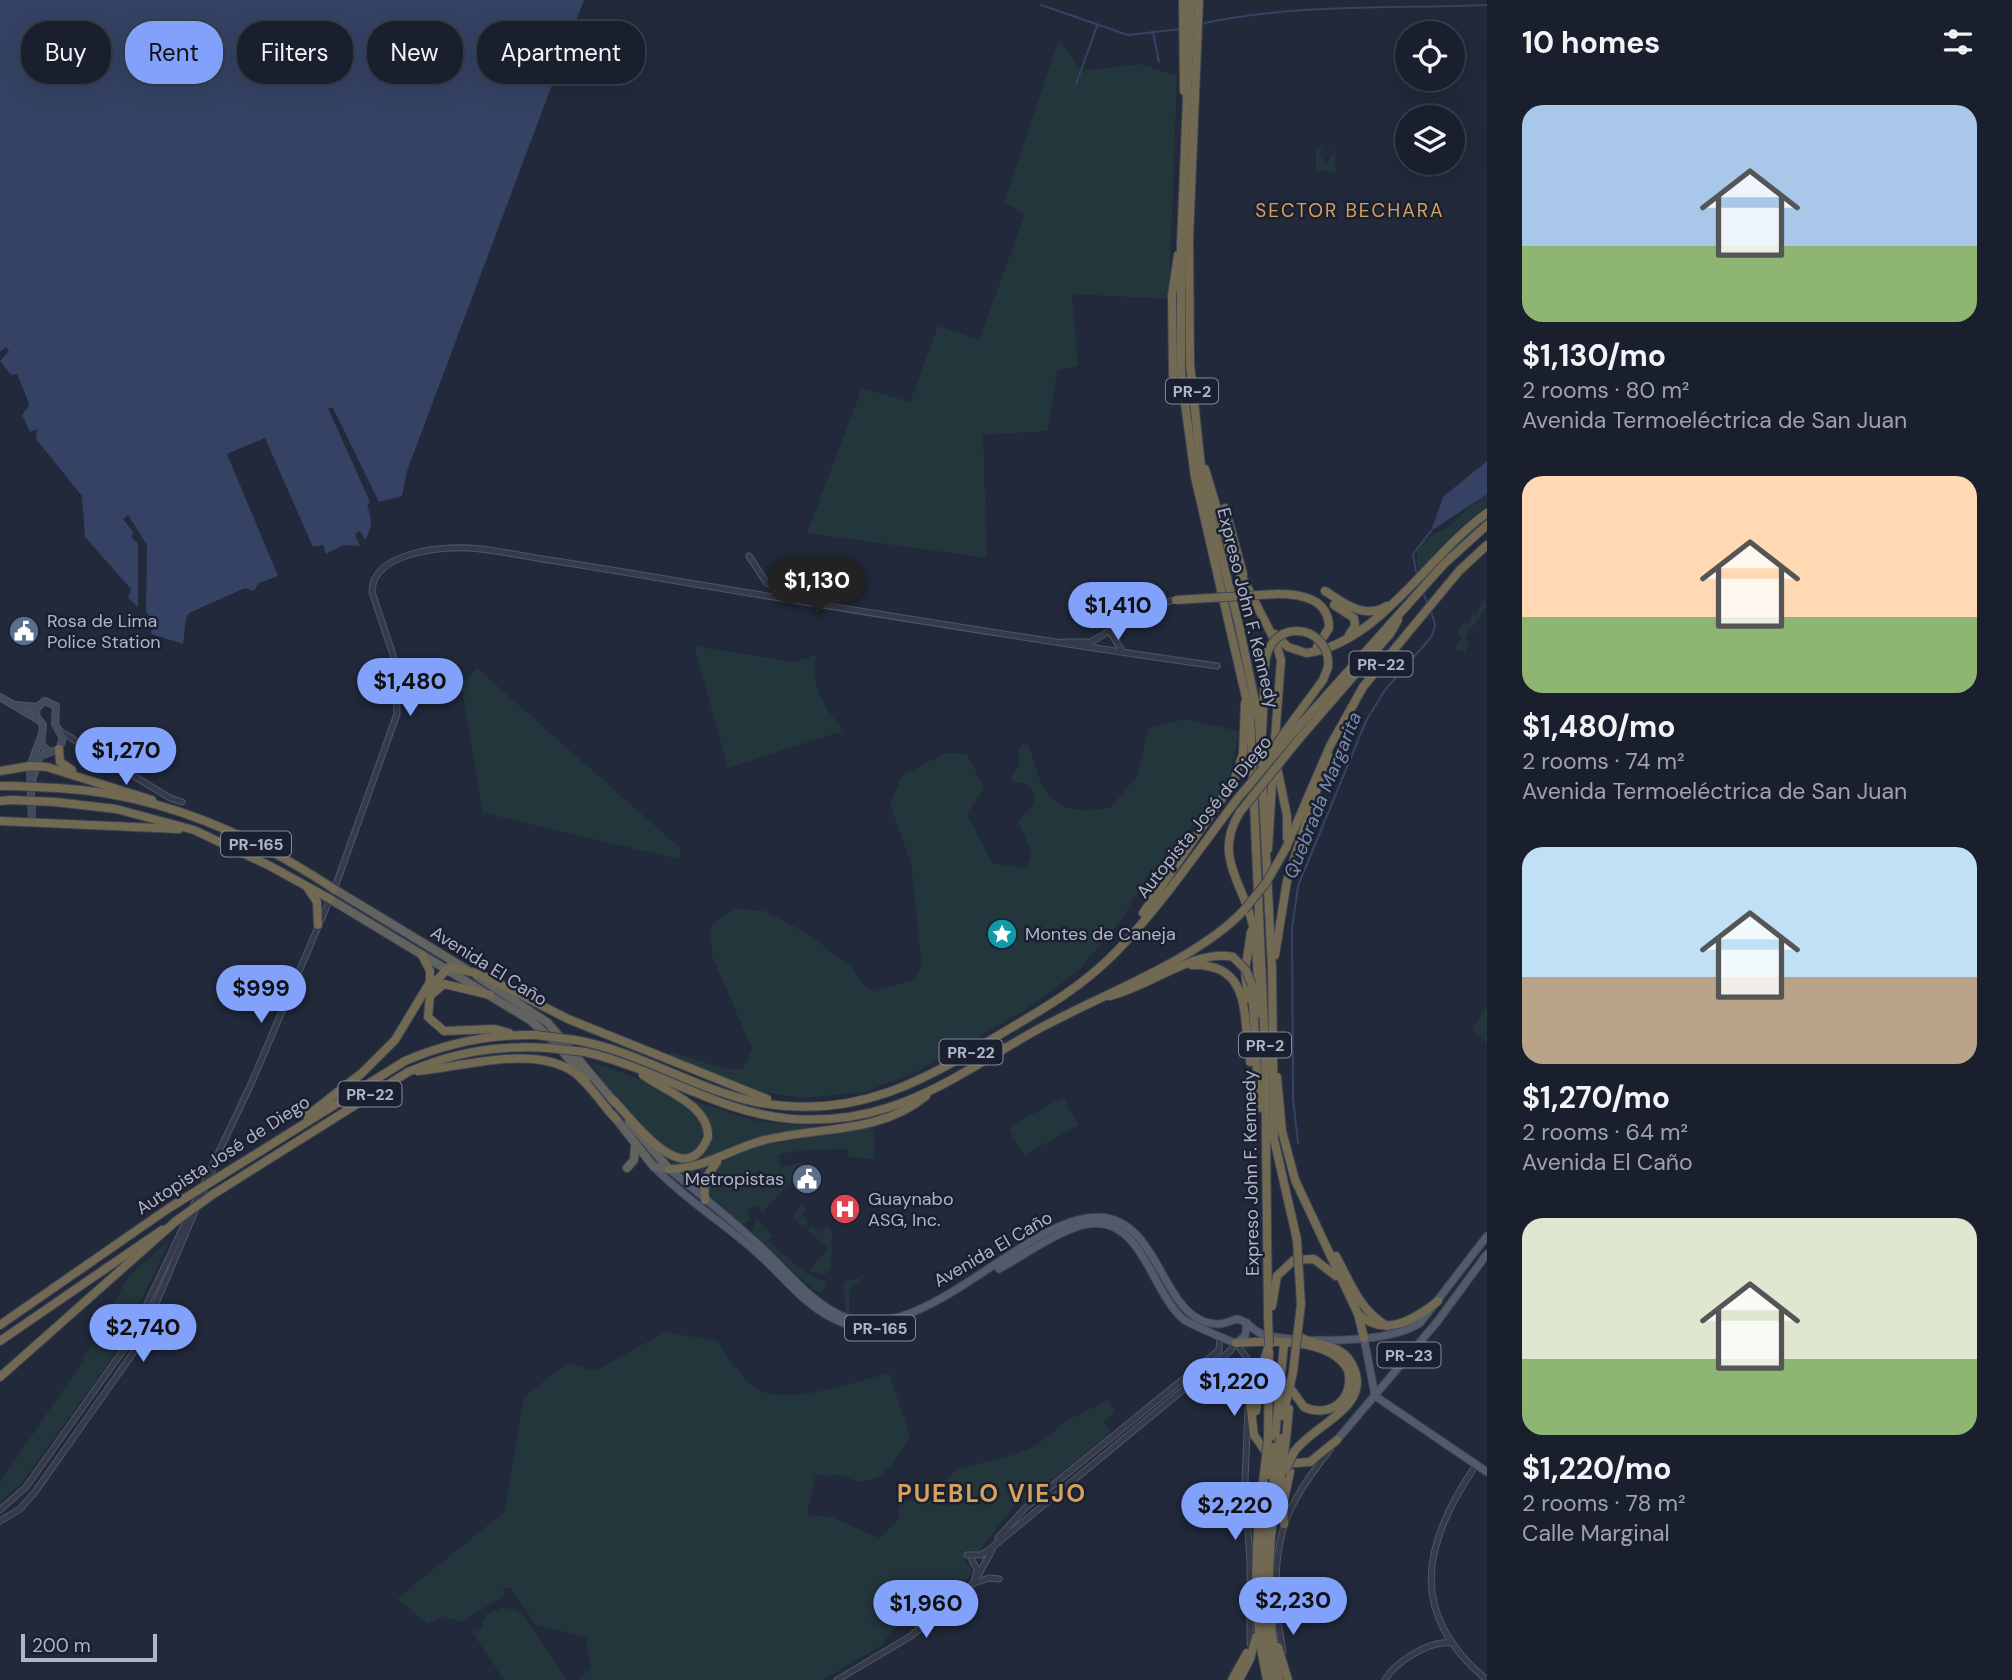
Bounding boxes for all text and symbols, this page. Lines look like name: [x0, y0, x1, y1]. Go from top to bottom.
chip: Buy: [21, 21, 111, 84]
chip: Rent: [125, 21, 223, 84]
chip: Filters: [237, 21, 353, 84]
chip: New: [367, 21, 463, 84]
chip: Apartment: [477, 21, 645, 84]
map controls: [1395, 21, 1465, 175]
button: locate: [1395, 21, 1465, 91]
text: 10 homes: [1522, 23, 1660, 62]
icon: filters: [1939, 23, 1977, 61]
button: layers: [1395, 105, 1465, 175]
icon: home: [1687, 150, 1813, 276]
district label: SECTOR BECHARA: [1255, 198, 1445, 223]
text: $1,130/mo: [1522, 336, 1666, 375]
text: 2 rooms · 80 m²: [1522, 375, 1689, 405]
road number: PR-2: [1166, 378, 1218, 404]
text: Avenida Termoeléctrica de San Juan: [1522, 405, 1907, 435]
street label: Expreso John F. Kennedy: [1211, 505, 1285, 711]
icon: home: [1687, 521, 1813, 647]
pin: $1,130: [760, 558, 874, 617]
text: $1,130: [784, 565, 850, 595]
pin: $1,410: [1061, 582, 1175, 642]
text: $1,410: [1084, 590, 1152, 620]
place label: Rosa de Lima Police Station: [47, 609, 161, 654]
public building icon: Rosa de Lima Police Station: [7, 614, 41, 648]
road number: PR-22: [1350, 652, 1412, 677]
pin: $1,480: [353, 658, 467, 718]
text: $1,480: [373, 666, 447, 696]
text: $1,480/mo: [1522, 707, 1676, 746]
water label: Quebrada Margarita: [1278, 708, 1367, 882]
pin: $1,270: [69, 728, 183, 787]
street label: Autopista José de Diego: [1131, 731, 1277, 903]
text: $1,270: [91, 735, 161, 765]
text: 2 rooms · 74 m²: [1522, 746, 1685, 776]
text: Avenida Termoeléctrica de San Juan: [1522, 776, 1907, 806]
road number: PR-165: [221, 832, 291, 856]
icon: home: [1687, 892, 1813, 1018]
place icon: Montes de Caneja: [985, 917, 1019, 951]
street label: Avenida El Caño: [426, 920, 552, 1012]
place label: Montes de Caneja: [1025, 922, 1176, 946]
pin: $999: [220, 965, 302, 1025]
text: $999: [232, 973, 290, 1003]
road number: PR-2: [1239, 1032, 1291, 1058]
road number: PR-22: [940, 1040, 1002, 1064]
street label: Expreso John F. Kennedy: [1237, 1070, 1265, 1276]
text: $1,270/mo: [1522, 1078, 1670, 1117]
road number: PR-22: [338, 1082, 402, 1106]
street label: Autopista José de Diego: [131, 1090, 315, 1220]
text: 2 rooms · 64 m²: [1522, 1117, 1688, 1147]
text: Avenida El Caño: [1522, 1147, 1693, 1177]
public building icon: Metropistas: [790, 1162, 824, 1196]
place label: Metropistas: [685, 1167, 784, 1191]
place label: Guaynabo ASG, Inc.: [868, 1187, 954, 1232]
hospital icon: Guaynabo ASG, Inc.: [828, 1192, 862, 1226]
street label: Avenida El Caño: [929, 1205, 1057, 1293]
icon: home: [1687, 1263, 1813, 1389]
pin: $2,740: [86, 1304, 200, 1364]
text: $2,740: [105, 1312, 181, 1342]
road number: PR-165: [845, 1316, 915, 1340]
road number: PR-23: [1378, 1343, 1440, 1368]
pin: $1,220: [1177, 1358, 1291, 1418]
text: $1,220: [1199, 1366, 1269, 1396]
text: $1,220/mo: [1522, 1449, 1672, 1488]
district label: PUEBLO VIEJO: [897, 1478, 1087, 1509]
pin: $2,220: [1178, 1482, 1292, 1542]
text: 2 rooms · 78 m²: [1522, 1488, 1686, 1518]
text: $2,220: [1197, 1490, 1273, 1520]
text: Calle Marginal: [1522, 1518, 1670, 1548]
pin: $2,230: [1236, 1578, 1350, 1637]
pin: $1,960: [869, 1580, 983, 1640]
text: $2,230: [1255, 1585, 1331, 1615]
text: $1,960: [889, 1588, 963, 1618]
scale bar: [21, 1631, 158, 1663]
text: 200 m: [32, 1633, 91, 1658]

